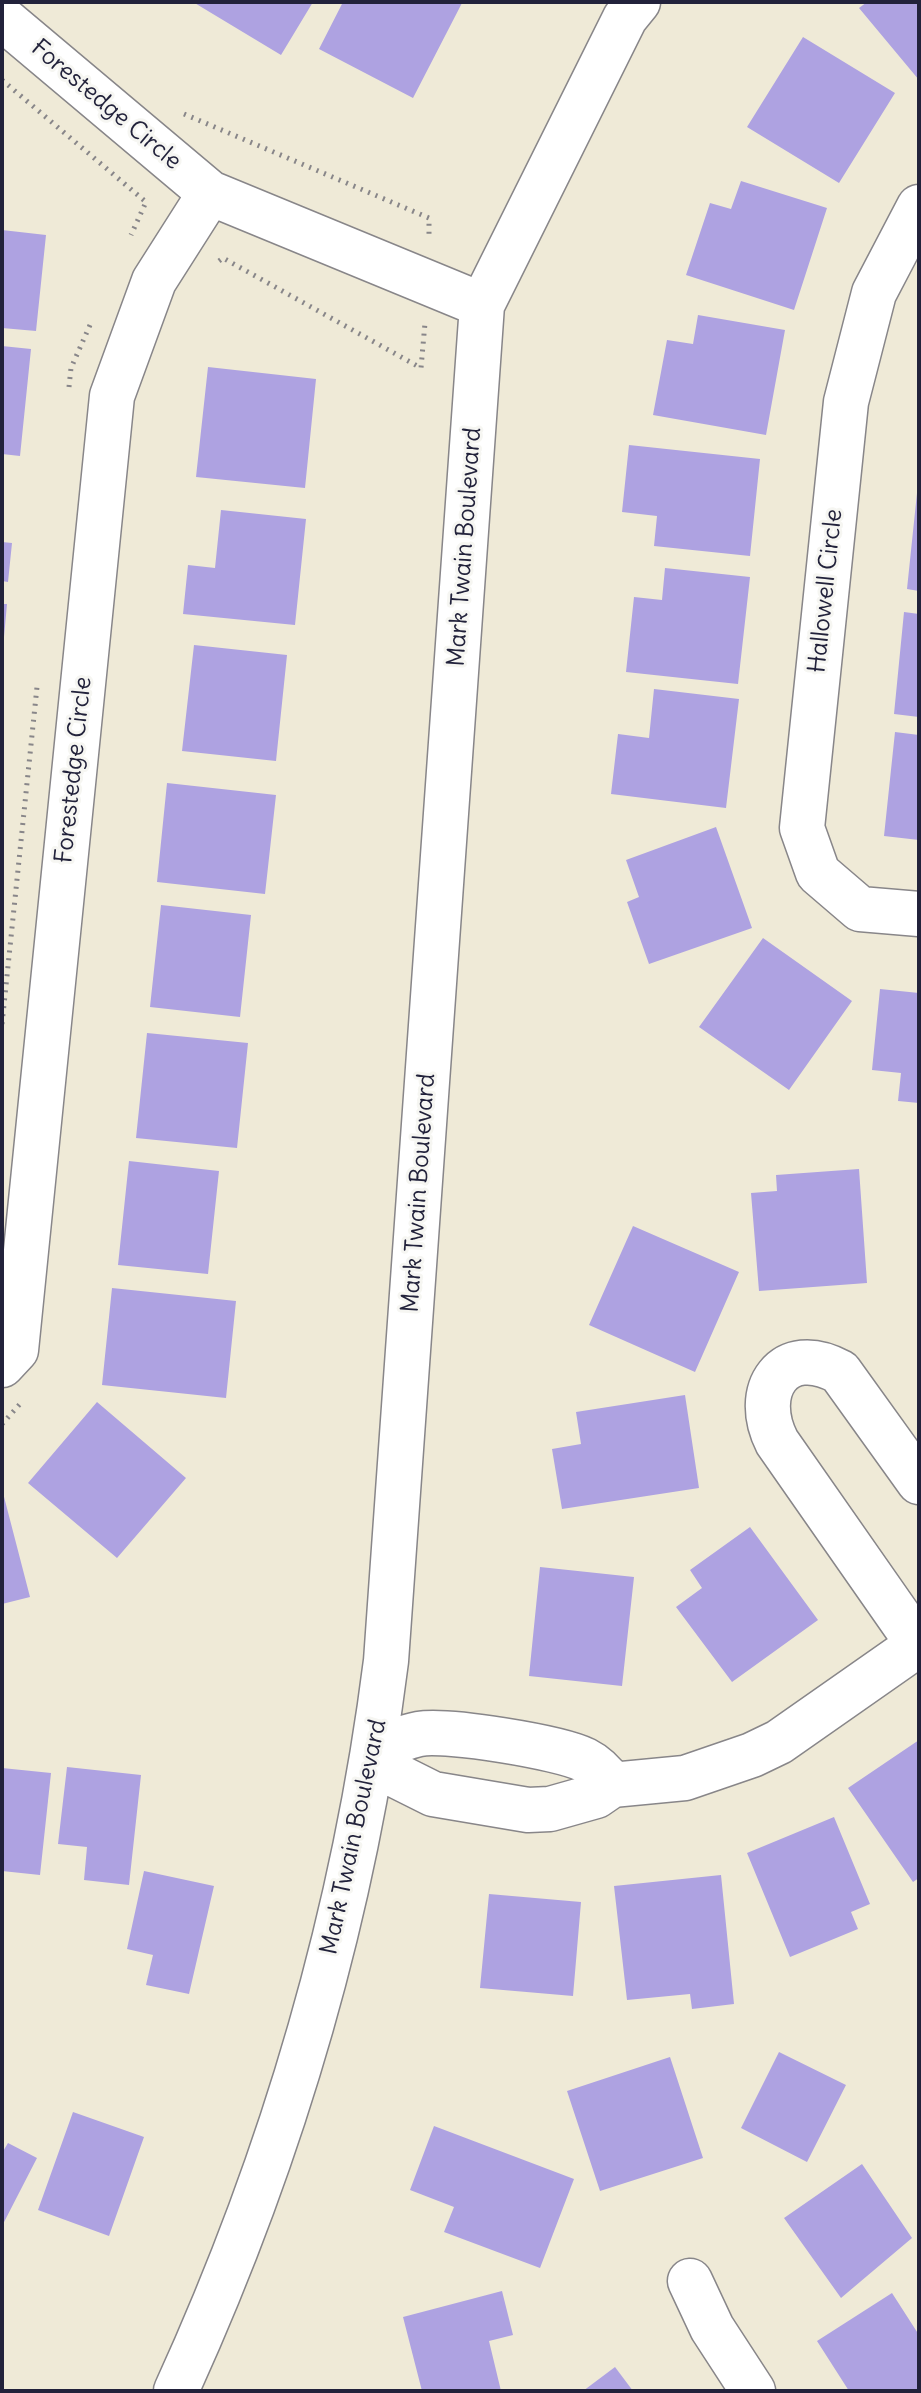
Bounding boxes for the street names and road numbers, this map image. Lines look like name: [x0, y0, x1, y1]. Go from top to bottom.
street label: Forestedge Circle: [25, 34, 187, 176]
street label: Mark Twain Boulevard: [442, 426, 488, 668]
street label: Hallowell Circle: [803, 508, 849, 674]
street label: Forestedge Circle: [50, 675, 98, 865]
street label: Mark Twain Boulevard: [396, 1072, 442, 1314]
street label: Mark Twain Boulevard: [315, 1717, 393, 1957]

